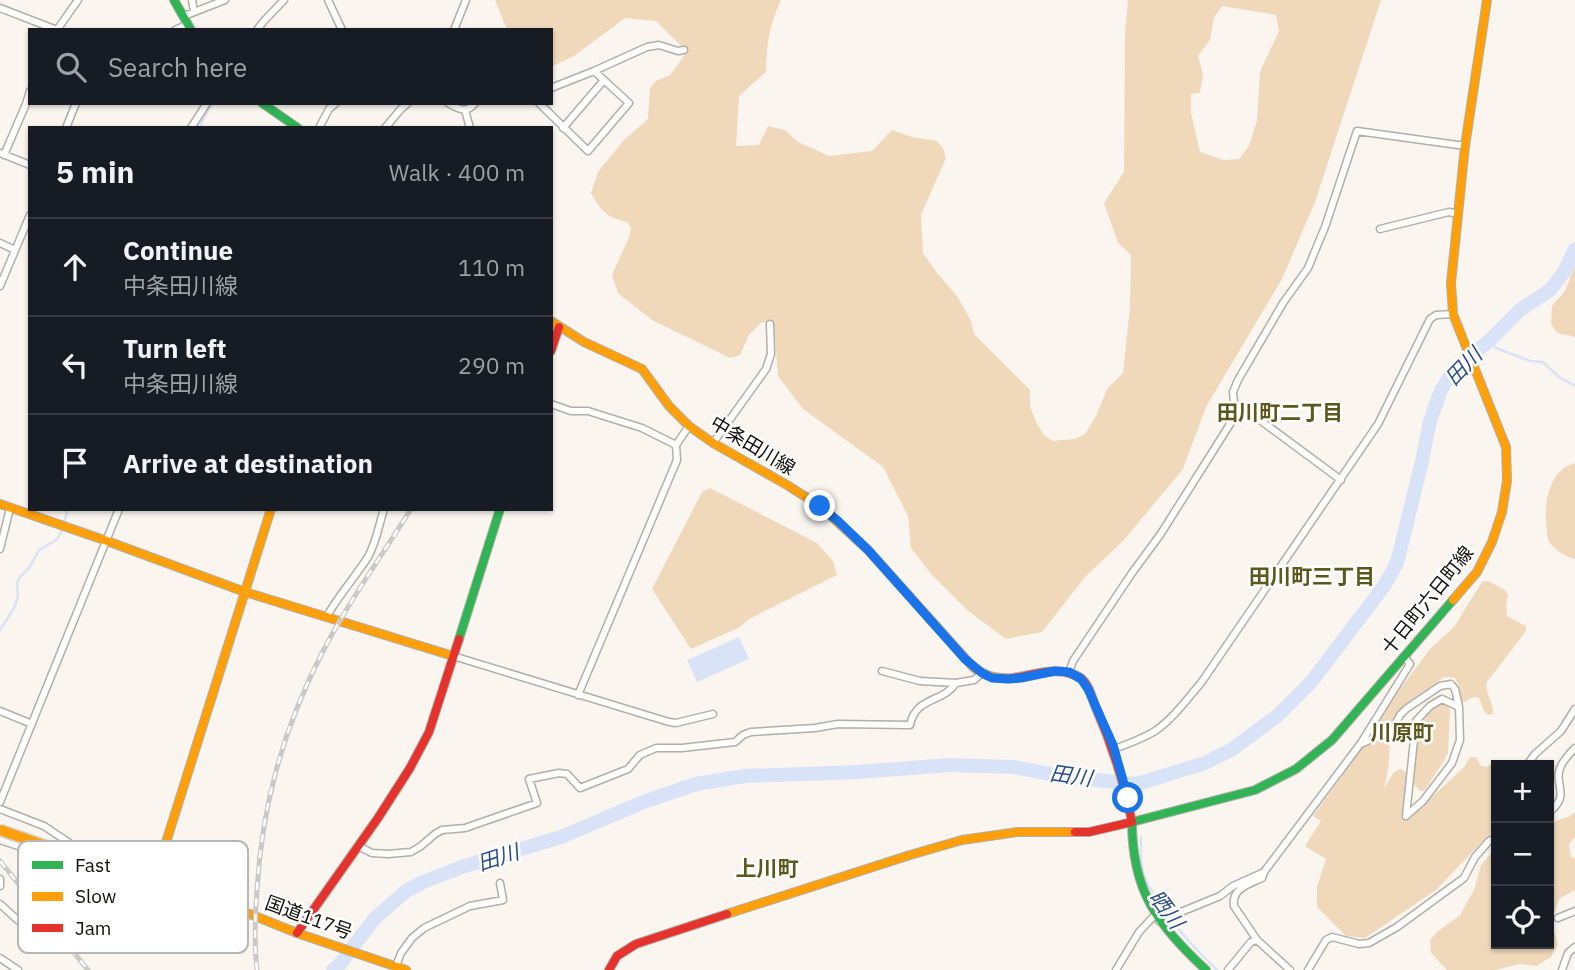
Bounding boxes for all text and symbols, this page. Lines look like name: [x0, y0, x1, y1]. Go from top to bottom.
search box: [28, 28, 553, 105]
icon: search: [52, 48, 90, 86]
text: Search here: [108, 50, 247, 84]
text: 5 min: [56, 152, 134, 191]
text: Walk · 400 m: [389, 157, 525, 187]
text: Continue: [123, 233, 233, 267]
icon: ahead: [56, 248, 94, 286]
text: 110 m: [458, 252, 525, 282]
text: 中条田川線: [123, 270, 238, 300]
text: Turn left: [123, 331, 226, 365]
water label: 田川: [1438, 340, 1489, 391]
icon: left: [56, 346, 94, 384]
text: 290 m: [458, 350, 525, 380]
text: 中条田川線: [123, 368, 238, 398]
district label: 田川町二丁目: [1217, 398, 1343, 426]
street label: 中条田川線: [706, 410, 800, 480]
icon: arrive: [56, 444, 94, 482]
text: Arrive at destination: [123, 446, 373, 480]
route end: [804, 490, 835, 521]
street label: 十日町六日町線: [1376, 541, 1478, 659]
district label: 田川町三丁目: [1249, 562, 1375, 590]
district label: 川原町: [1371, 718, 1434, 746]
water label: 田川: [1048, 758, 1096, 792]
map controls: [1491, 760, 1554, 949]
button: +: [1491, 760, 1554, 823]
route start: [1112, 782, 1143, 813]
button: −: [1491, 823, 1554, 886]
water label: 田川: [474, 837, 524, 877]
legend: [18, 841, 248, 953]
text: Fast: [75, 853, 111, 877]
district label: 上川町: [736, 854, 799, 882]
text: Slow: [75, 884, 116, 908]
water label: 晒川: [1143, 884, 1192, 936]
button: locate: [1491, 886, 1554, 949]
street label: 国道117号: [262, 890, 356, 944]
text: Jam: [75, 916, 111, 940]

